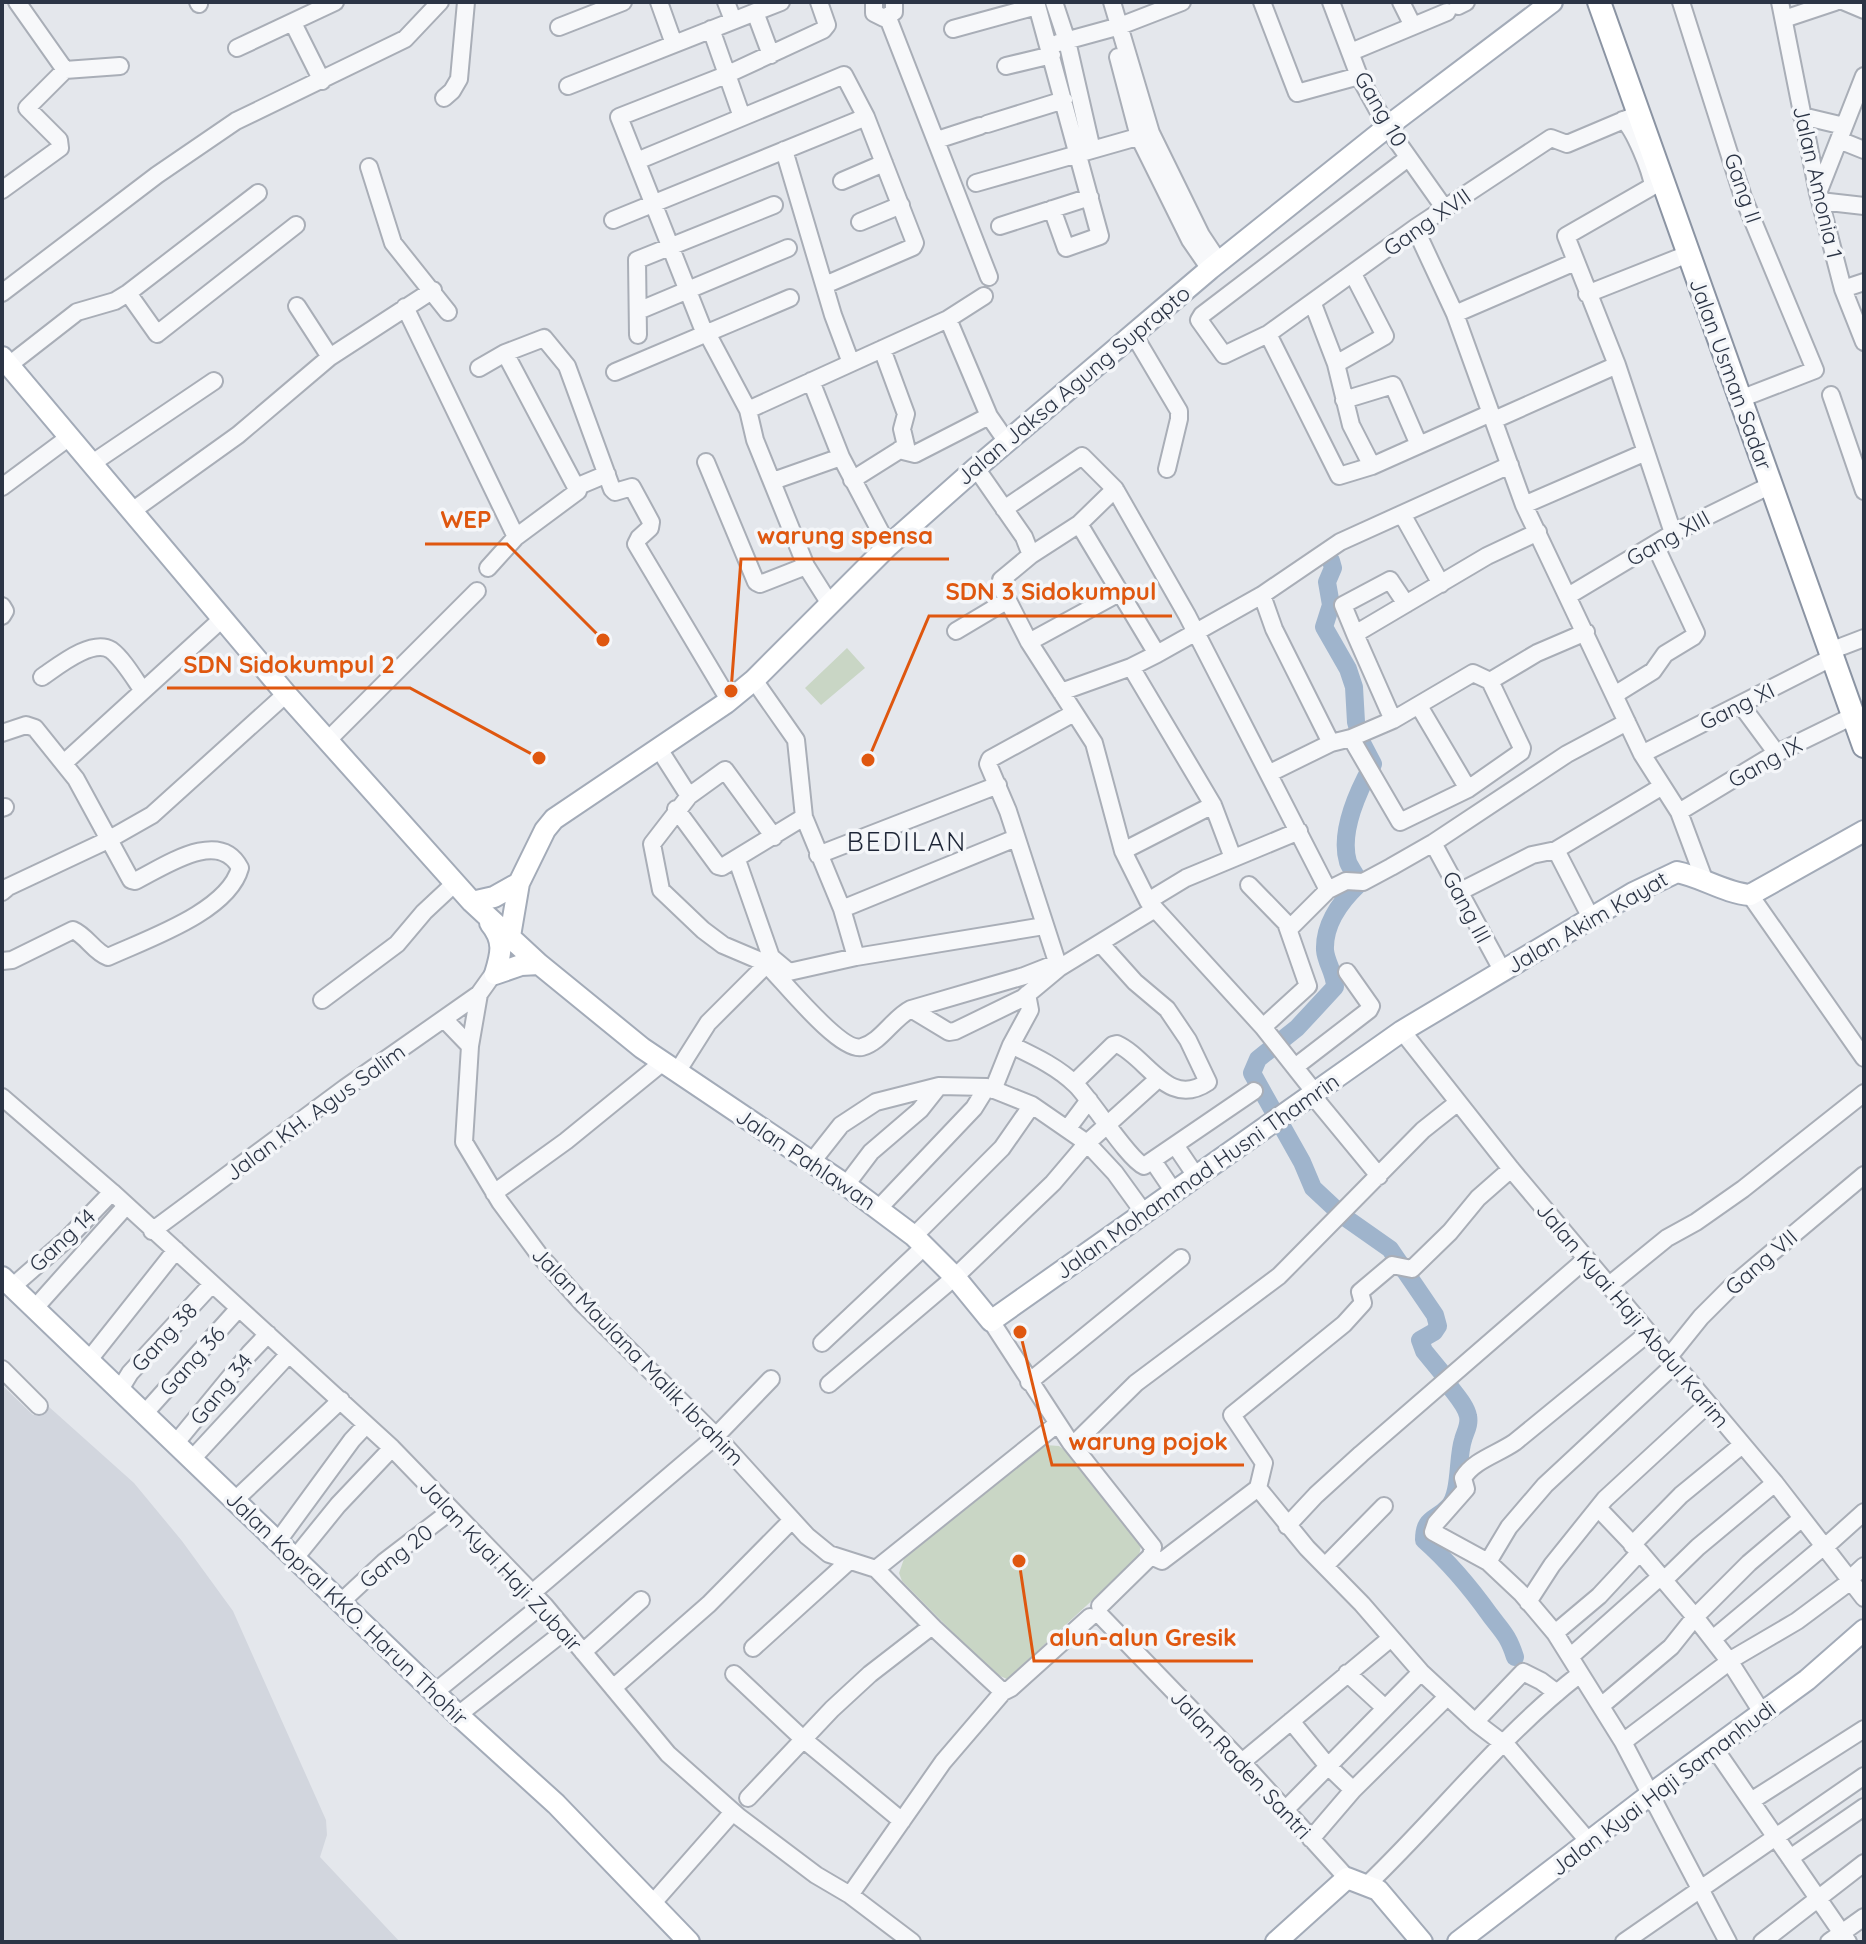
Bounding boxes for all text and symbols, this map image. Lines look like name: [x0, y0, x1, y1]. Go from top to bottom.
street label: Gang 10: [1348, 66, 1414, 152]
street label: Jalan Amonia 1: [1787, 103, 1849, 261]
street label: Gang II: [1718, 149, 1768, 227]
street label: Gang XVII: [1378, 182, 1476, 262]
street label: Jalan Usman Sadar: [1683, 274, 1779, 474]
street label: Jalan Jaksa Agung Suprapto: [950, 279, 1196, 491]
callout: WEP: [425, 496, 507, 544]
text: WEP: [441, 504, 491, 534]
street label: Gang XIII: [1621, 504, 1715, 572]
callout: warung spensa: [741, 511, 949, 559]
text: warung spensa: [757, 520, 933, 550]
callout: SDN 3 Sidokumpul: [929, 568, 1172, 616]
text: SDN 3 Sidokumpul: [946, 576, 1156, 606]
callout: SDN Sidokumpul 2: [167, 640, 410, 688]
text: SDN Sidokumpul 2: [183, 649, 395, 679]
street label: Gang XI: [1695, 676, 1779, 736]
street label: Gang IX: [1723, 730, 1807, 794]
district label: BEDILAN: [847, 825, 967, 858]
street label: Jalan Akim Kayat: [1502, 865, 1672, 979]
street label: Gang III: [1436, 866, 1498, 948]
street label: Jalan KH. Agus Salim: [219, 1037, 411, 1187]
street label: Jalan Mohammad Husni Thamrin: [1050, 1067, 1344, 1285]
street label: Jalan Pahlawan: [731, 1102, 881, 1216]
street label: Jalan Kyai Haji Abdul Karim: [1530, 1196, 1736, 1434]
street label: Gang 14: [23, 1202, 101, 1278]
street label: Gang VII: [1719, 1223, 1803, 1301]
street label: Jalan Maulana Malik Ibrahim: [526, 1241, 750, 1471]
street label: Gang 38: [125, 1296, 203, 1378]
street label: Gang 36: [153, 1320, 231, 1402]
street label: Gang 34: [184, 1347, 258, 1431]
callout: warung pojok: [1052, 1417, 1244, 1465]
text: warung pojok: [1068, 1426, 1228, 1456]
street label: Jalan Kyai Haji Zubair: [414, 1473, 589, 1658]
street label: Jalan Kopral KKO. Harun Thohir: [220, 1485, 474, 1732]
street label: Gang 20: [354, 1518, 438, 1594]
callout: alun-alun Gresik: [1034, 1613, 1253, 1661]
text: alun-alun Gresik: [1049, 1622, 1237, 1652]
street label: Jalan Raden Santri: [1164, 1683, 1318, 1845]
street label: Jalan Kyai Haji Samanhudi: [1545, 1694, 1781, 1882]

